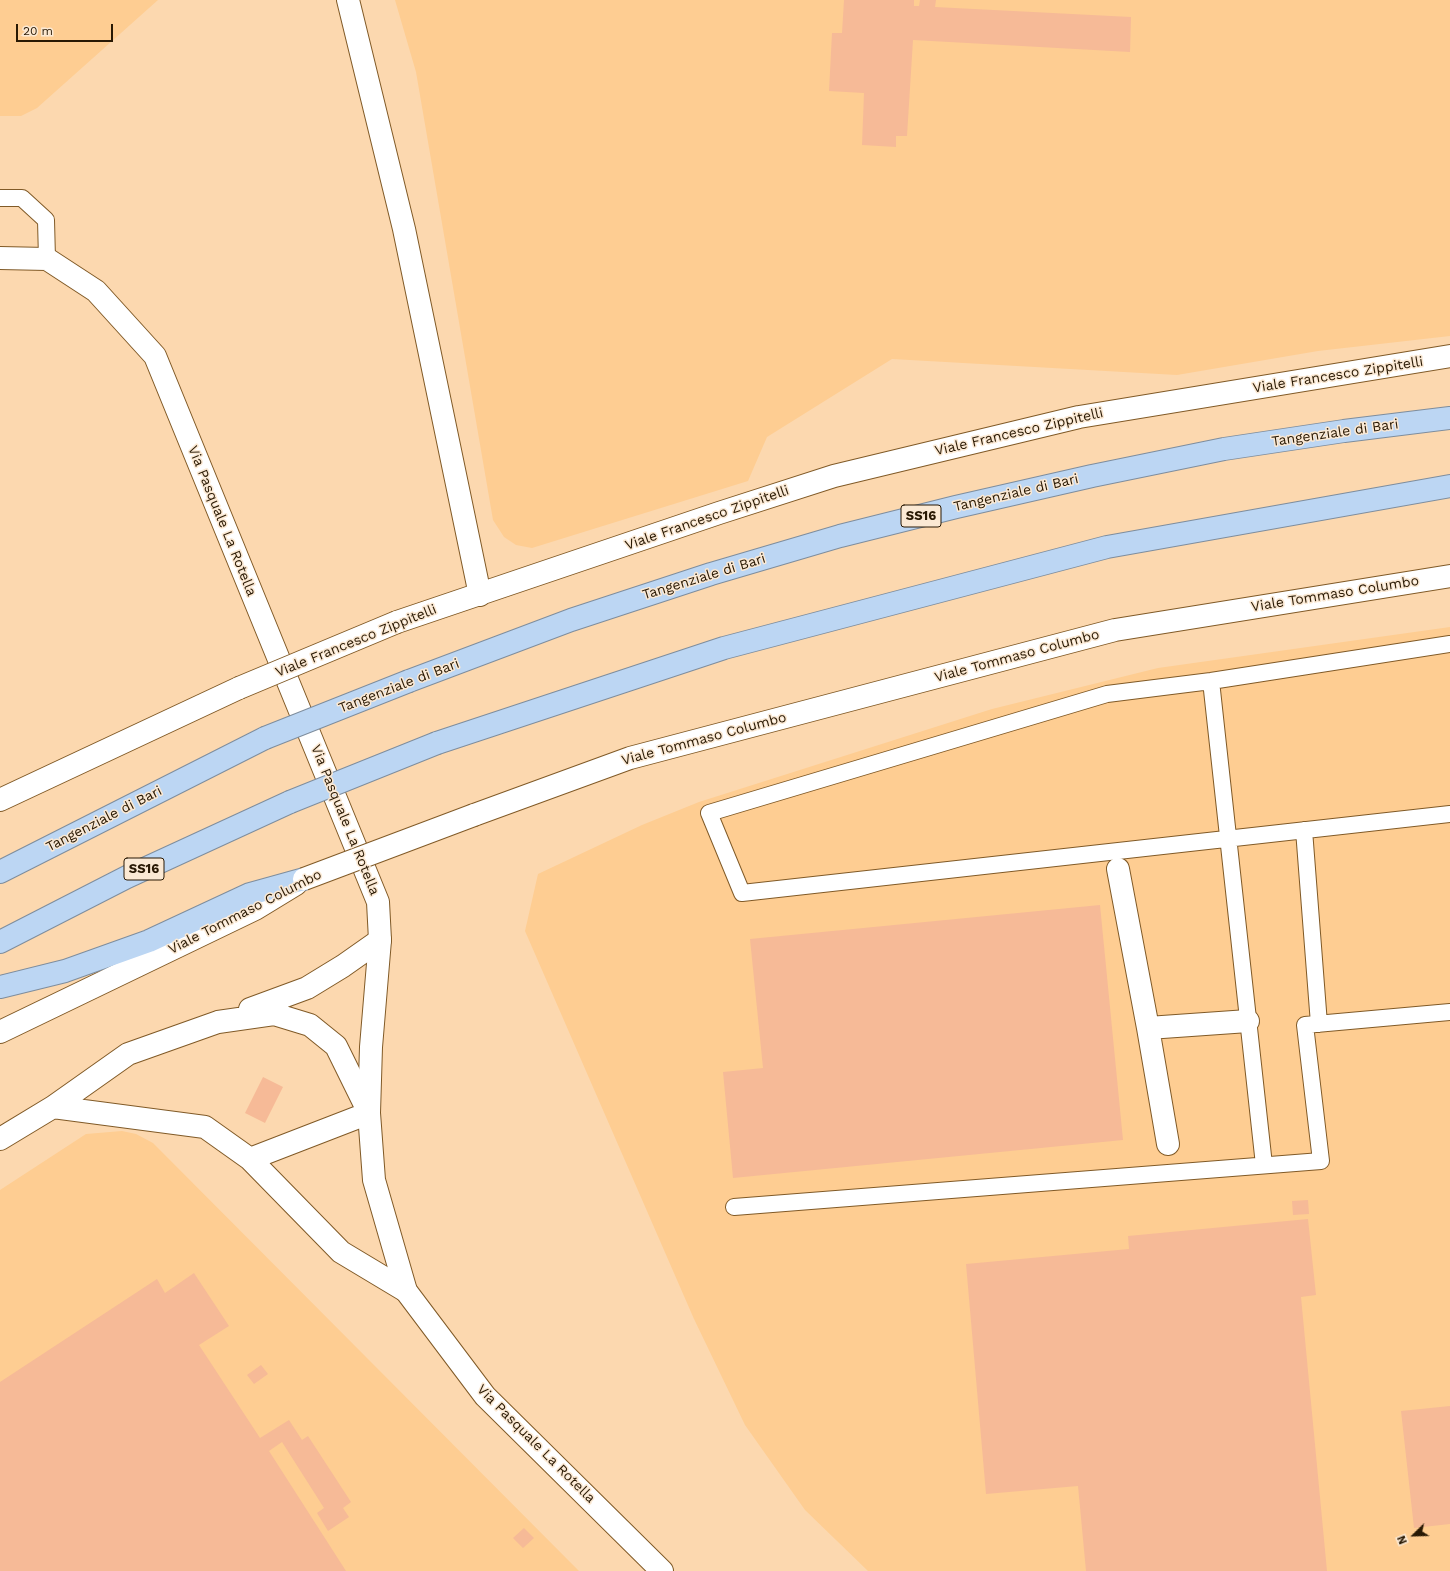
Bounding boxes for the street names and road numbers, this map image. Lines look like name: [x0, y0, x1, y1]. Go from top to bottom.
street label: Viale Francesco Zippitelli: [1252, 353, 1424, 397]
street label: Viale Francesco Zippitelli: [933, 404, 1105, 460]
street label: Tangenziale di Bari: [1271, 416, 1399, 450]
street label: Via Pasquale La Rotella: [184, 443, 260, 599]
street label: Tangenziale di Bari: [952, 470, 1080, 516]
street label: Viale Francesco Zippitelli: [623, 482, 791, 554]
road number: SS16: [901, 505, 941, 527]
street label: Tangenziale di Bari: [640, 550, 768, 604]
street label: Viale Tommaso Columbo: [1250, 572, 1420, 616]
street label: Viale Francesco Zippitelli: [273, 601, 439, 681]
street label: Viale Tommaso Columbo: [933, 626, 1101, 686]
street label: Tangenziale di Bari: [336, 655, 462, 717]
street label: Viale Tommaso Columbo: [620, 709, 788, 769]
street label: Via Pasquale La Rotella: [307, 742, 383, 898]
street label: Tangenziale di Bari: [43, 782, 165, 856]
road number: SS16: [124, 858, 164, 880]
street label: Viale Tommaso Columbo: [166, 866, 324, 958]
street label: Via Pasquale La Rotella: [473, 1381, 599, 1507]

